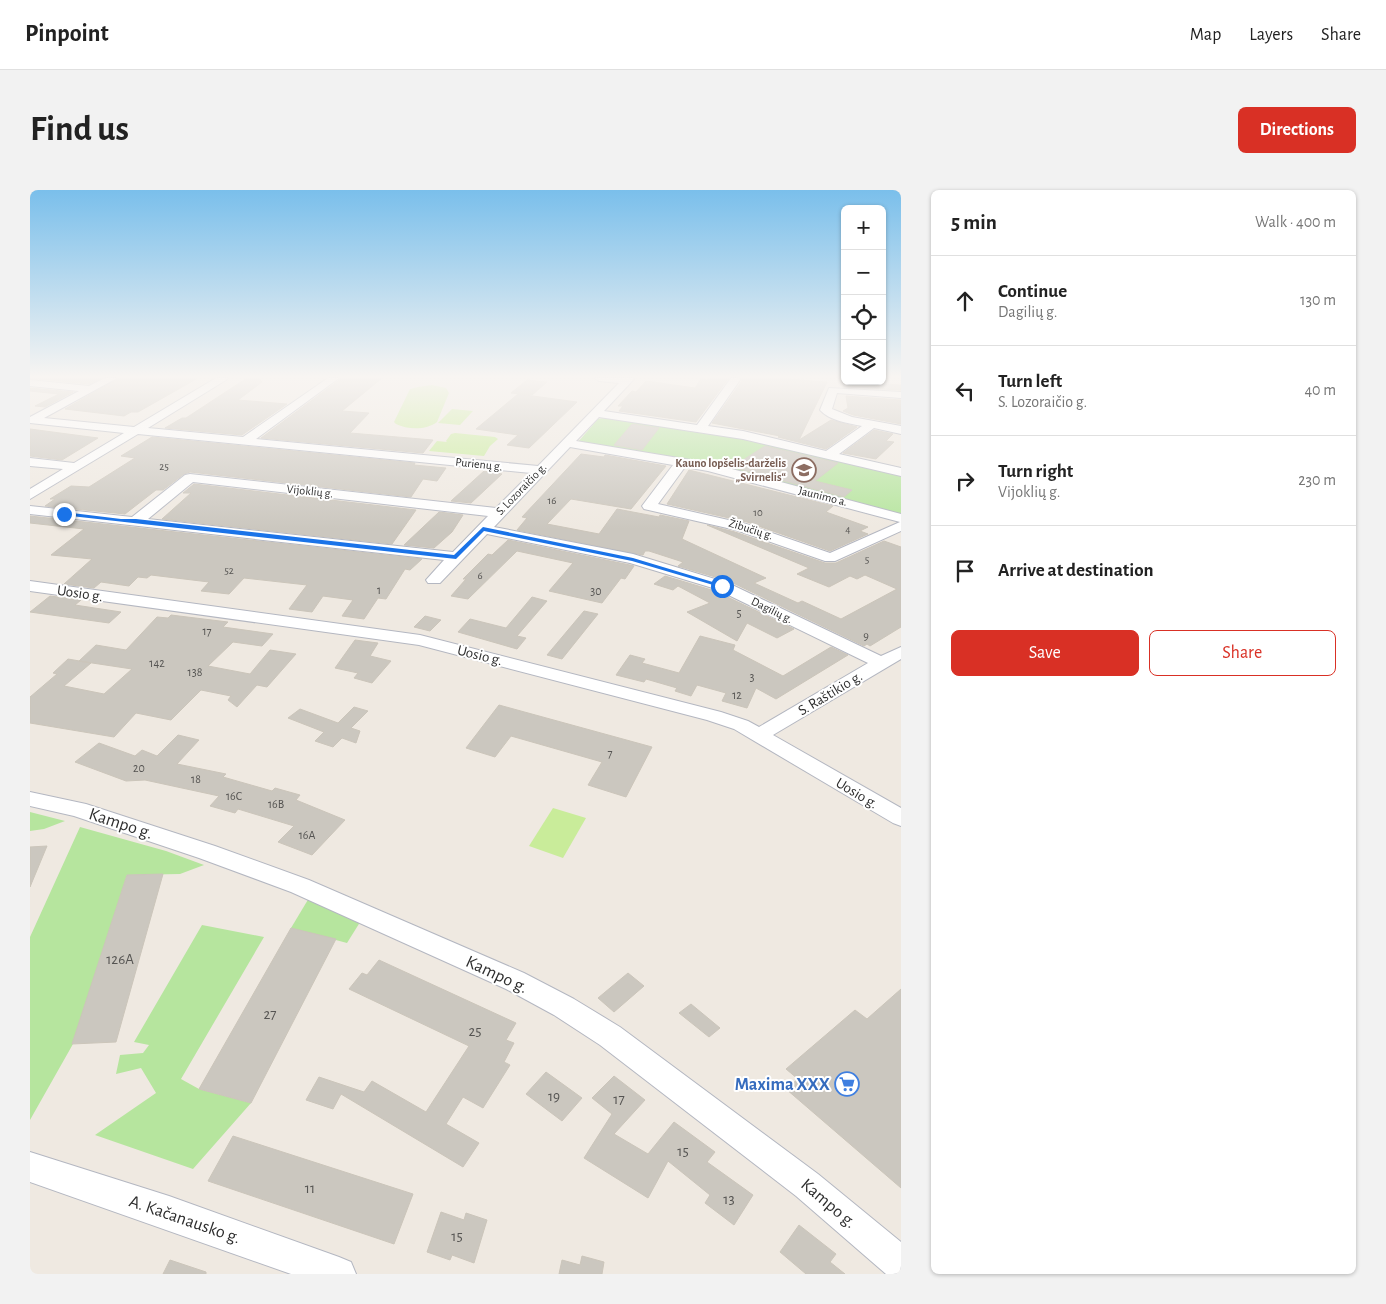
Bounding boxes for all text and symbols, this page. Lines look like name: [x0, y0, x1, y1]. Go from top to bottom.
text: Pinpoint: [25, 22, 109, 46]
text: Map: [1190, 26, 1221, 44]
text: Layers: [1249, 26, 1293, 44]
text: Share: [1321, 26, 1361, 44]
button: Directions: [1238, 107, 1356, 153]
text: Find us: [30, 112, 129, 147]
map controls: [841, 205, 886, 385]
button: +: [841, 205, 886, 250]
text: 5 min: [951, 212, 997, 233]
text: Walk · 400 m: [1255, 214, 1336, 230]
button: −: [841, 250, 886, 295]
text: Continue: [998, 282, 1067, 301]
icon: ahead: [951, 287, 979, 315]
text: 130 m: [1300, 292, 1336, 308]
button: locate: [841, 295, 886, 340]
text: Dagilių g.: [998, 304, 1057, 320]
button: layers: [841, 340, 886, 385]
text: Turn left: [998, 372, 1062, 391]
icon: left: [951, 377, 979, 405]
text: 40 m: [1304, 382, 1336, 398]
text: S. Lozoraičio g.: [998, 394, 1087, 410]
street label: Purienų g.: [455, 456, 503, 472]
place label: Kauno lopšelis-darželis „Svirnelis“: [675, 457, 787, 483]
school or university icon: Kauno lopšelis-darželis „Svirnelis“: [791, 457, 817, 483]
house number: 25: [159, 461, 169, 472]
street label: S. Lozoraičio g.: [493, 461, 549, 517]
text: Turn right: [998, 462, 1073, 481]
icon: right: [951, 467, 979, 495]
text: 230 m: [1298, 472, 1336, 488]
street label: Vijoklių g.: [286, 483, 334, 500]
street label: Jaunimo a.: [797, 484, 849, 508]
text: Vijoklių g.: [998, 484, 1060, 500]
house number: 16: [548, 495, 556, 506]
route end: [53, 503, 76, 526]
house number: 10: [753, 507, 763, 518]
street label: Žibučių g.: [727, 516, 775, 541]
house number: 4: [845, 524, 851, 535]
house number: 5: [865, 554, 870, 565]
icon: arrive: [951, 557, 979, 585]
text: Arrive at destination: [998, 561, 1154, 580]
house number: 52: [224, 565, 234, 576]
house number: 6: [477, 570, 483, 581]
route start: [711, 575, 734, 598]
street label: Uosio g.: [56, 583, 104, 604]
house number: 1: [377, 584, 381, 596]
house number: 30: [590, 585, 602, 597]
street label: Dagilių g.: [749, 595, 795, 625]
house number: 5: [736, 607, 742, 619]
house number: 17: [202, 625, 212, 637]
house number: 9: [863, 630, 869, 642]
button: Save: [951, 630, 1139, 676]
button: Share: [1149, 630, 1336, 676]
street label: Uosio g.: [456, 643, 504, 668]
house number: 142: [149, 657, 165, 669]
house number: 138: [188, 666, 203, 678]
street label: S. Raštikio g.: [796, 668, 865, 718]
house number: 3: [750, 671, 755, 683]
house number: 12: [732, 689, 742, 701]
house number: 7: [607, 747, 613, 759]
house number: 20: [133, 762, 145, 774]
house number: 18: [191, 773, 201, 785]
street label: Uosio g.: [833, 775, 880, 812]
house number: 16C: [226, 790, 242, 802]
house number: 16B: [268, 798, 284, 810]
street label: Kampo g.: [86, 805, 155, 843]
house number: 16A: [299, 829, 315, 841]
house number: 126A: [106, 952, 134, 967]
street label: Kampo g.: [463, 953, 530, 997]
house number: 27: [263, 1007, 277, 1022]
house number: 25: [468, 1024, 482, 1039]
supermarket icon: Maxima XXX: [834, 1071, 860, 1097]
place label: Maxima XXX: [735, 1076, 830, 1094]
house number: 19: [548, 1089, 560, 1104]
house number: 17: [613, 1092, 625, 1107]
house number: 15: [677, 1144, 689, 1159]
street label: Kampo g.: [797, 1176, 859, 1232]
house number: 11: [305, 1181, 315, 1196]
street label: A. Kačanausko g.: [127, 1192, 243, 1247]
house number: 13: [723, 1192, 735, 1207]
house number: 15: [451, 1229, 463, 1244]

